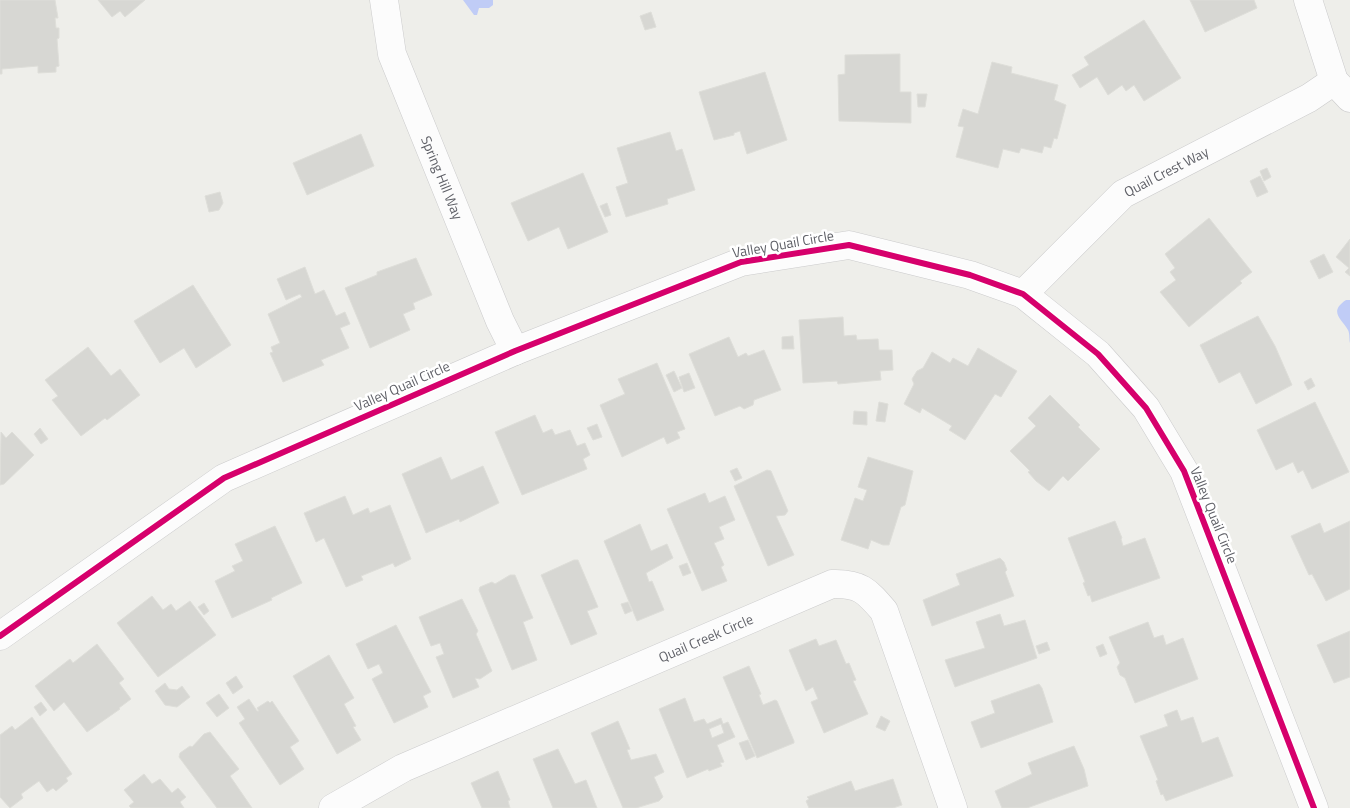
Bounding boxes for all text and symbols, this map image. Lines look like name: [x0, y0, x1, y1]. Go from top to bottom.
street label: Spring Hill Way: [416, 132, 469, 223]
street label: Quail Crest Way: [1120, 141, 1212, 202]
street label: Valley Quail Circle: [730, 224, 835, 263]
street label: Valley Quail Circle: [351, 355, 453, 416]
street label: Valley Quail Circle: [1185, 463, 1243, 566]
street label: Quail Creek Circle: [655, 608, 756, 667]

